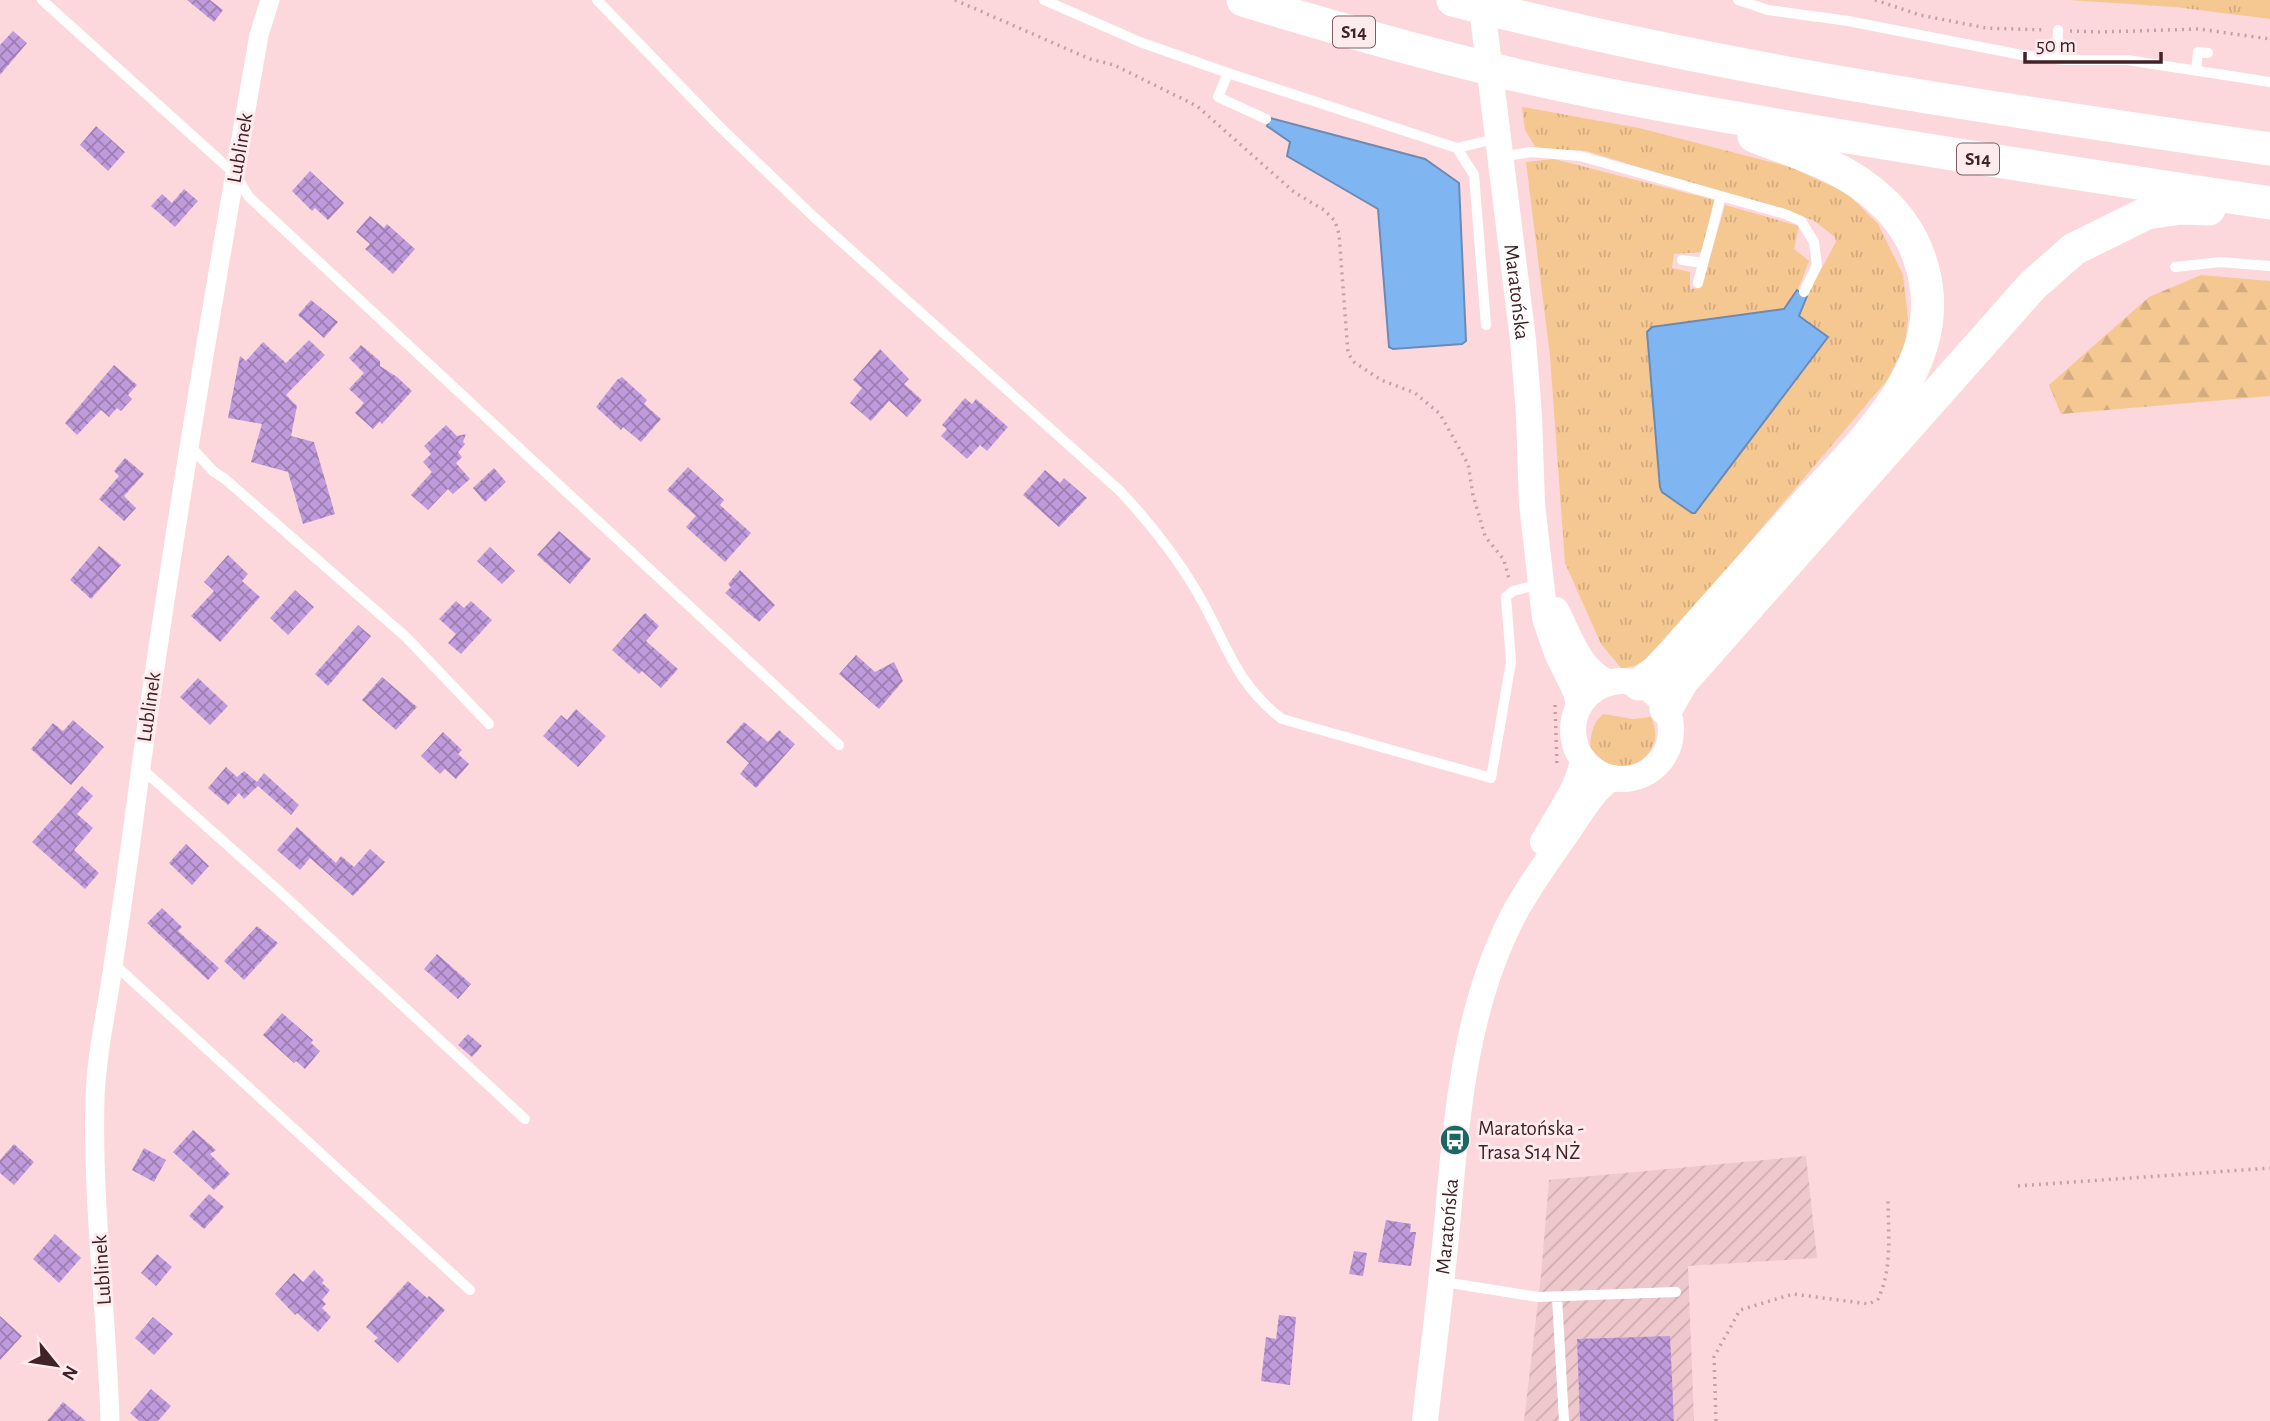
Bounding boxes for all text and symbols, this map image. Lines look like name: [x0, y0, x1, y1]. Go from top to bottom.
road number: S14: [1333, 16, 1375, 48]
scale bar: [2025, 21, 2162, 65]
text: 50 m: [2036, 35, 2076, 56]
street label: Lublinek: [224, 111, 257, 185]
road number: S14: [1957, 144, 1999, 174]
street label: Maratońska: [1501, 243, 1533, 341]
street label: Lublinek: [134, 670, 164, 743]
place label: Maratońska - Trasa S14 NŻ: [1478, 1118, 1584, 1163]
bus stop icon: Maratońska - Trasa S14 NŻ: [1438, 1123, 1472, 1157]
street label: Maratońska: [1432, 1177, 1462, 1275]
street label: Lublinek: [89, 1234, 115, 1306]
north arrow: [21, 1330, 91, 1400]
text: N: [58, 1362, 81, 1383]

